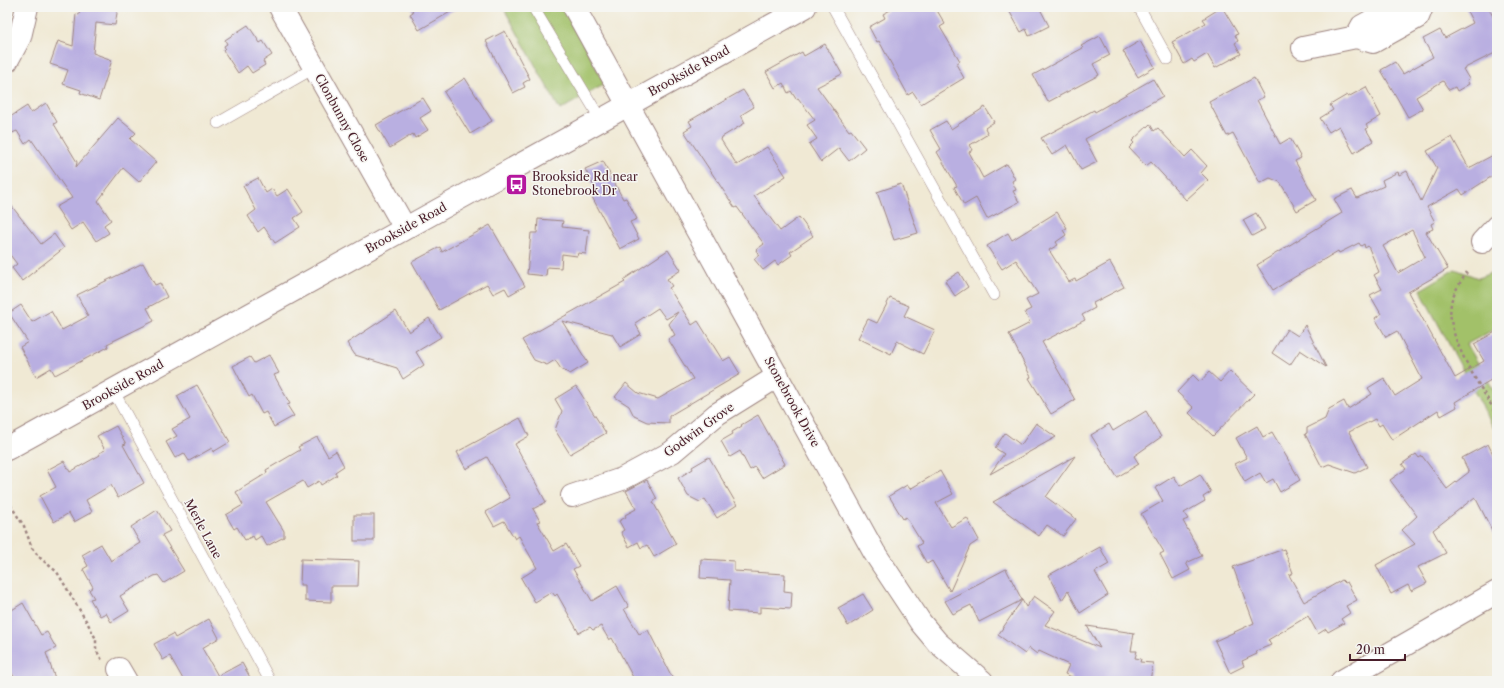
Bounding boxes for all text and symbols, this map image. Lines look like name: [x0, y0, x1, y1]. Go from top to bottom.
street label: Brookside Road: [645, 42, 733, 99]
street label: Clonbunny Close: [312, 71, 373, 165]
place label: Brookside Rd near Stonebrook Dr: [532, 169, 638, 198]
bus stop icon: Brookside Rd near Stonebrook Dr: [503, 171, 529, 197]
street label: Brookside Road: [362, 199, 450, 256]
street label: Stonebrook Drive: [761, 354, 824, 450]
street label: Brookside Road: [79, 356, 167, 413]
street label: Godwin Grove: [661, 399, 737, 460]
street label: Merle Lane: [181, 496, 226, 561]
scale bar: [1350, 636, 1405, 662]
text: 20 m: [1356, 642, 1385, 657]

